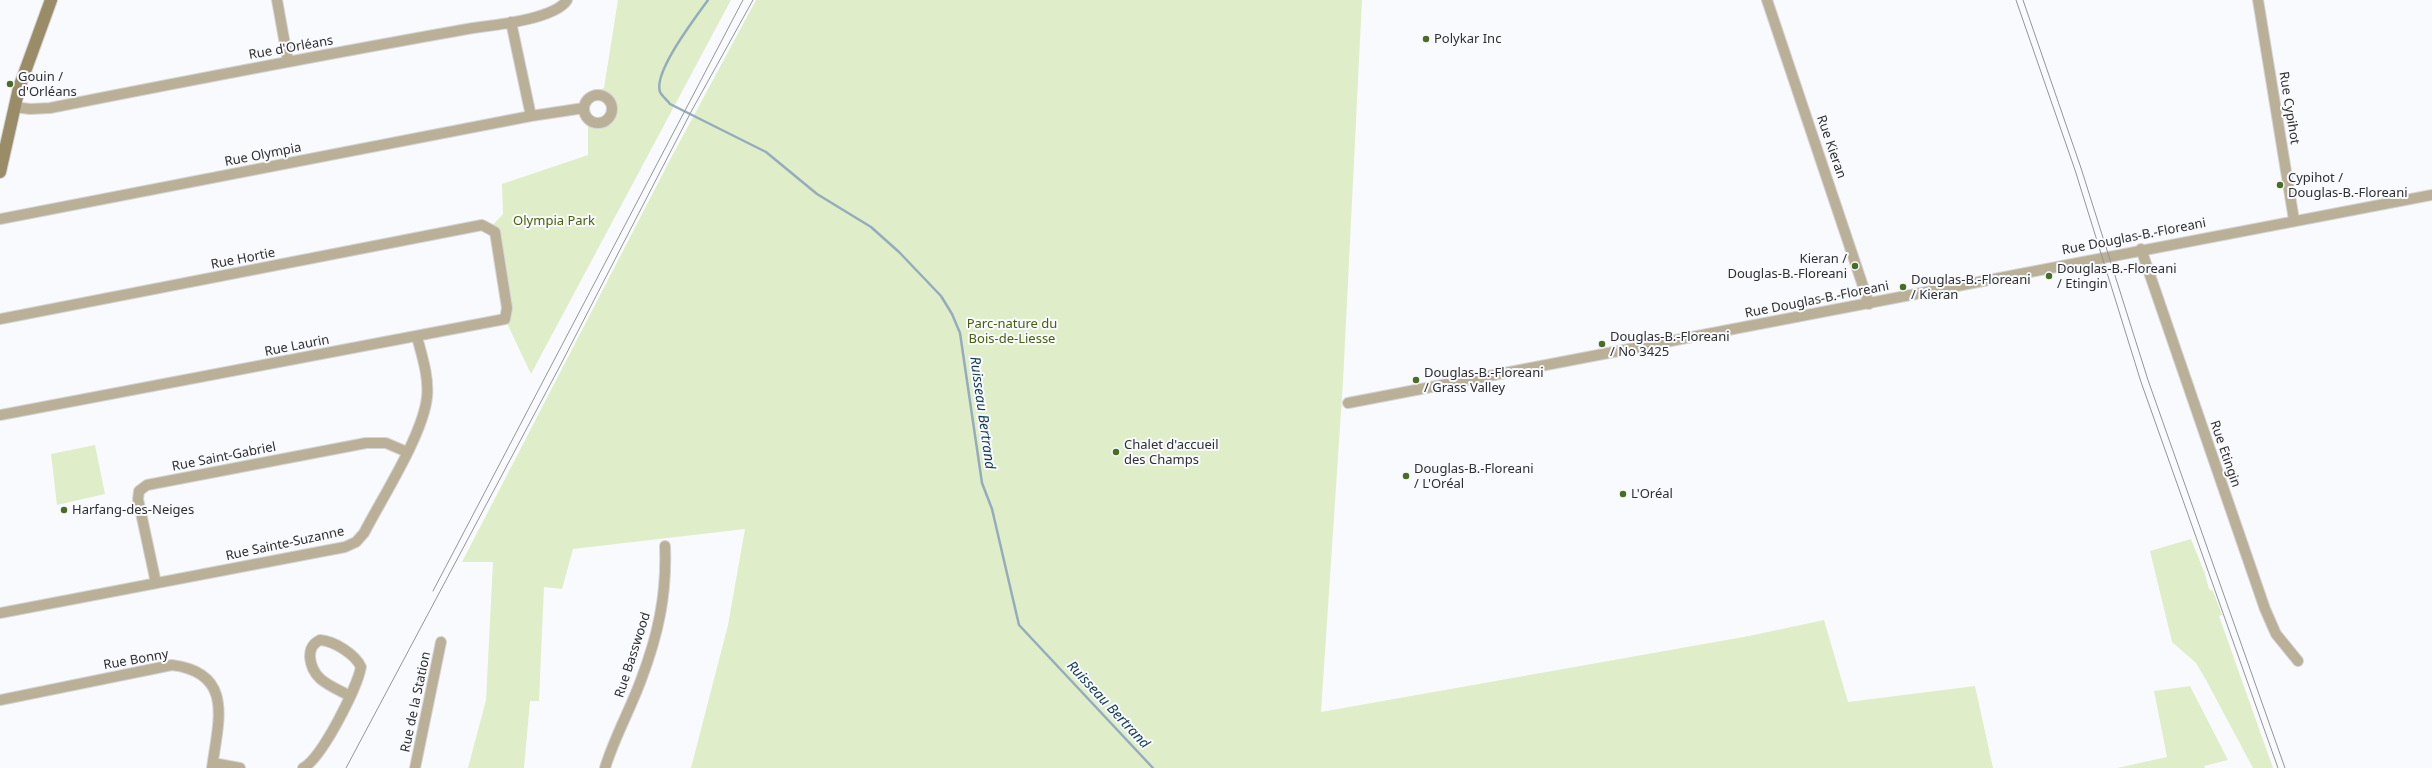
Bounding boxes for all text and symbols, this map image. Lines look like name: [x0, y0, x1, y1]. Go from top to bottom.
place label: Polykar Inc: [1434, 31, 1501, 47]
street label: Rue d'Orléans: [248, 33, 334, 63]
marker: Polykar Inc: [1421, 34, 1431, 44]
place label: Gouin / d'Orléans: [18, 69, 77, 100]
street label: Rue Cypihot: [2276, 70, 2302, 146]
marker: Gouin / d'Orléans: [5, 79, 15, 89]
street label: Rue Kieran: [1813, 113, 1849, 181]
street label: Rue Olympia: [223, 140, 303, 170]
place label: Cypihot / Douglas-B.-Floreani: [2288, 170, 2408, 201]
marker: Cypihot / Douglas-B.-Floreani: [2275, 180, 2285, 190]
park label: Olympia Park: [513, 213, 595, 229]
street label: Rue Douglas-B.-Floreani: [2061, 215, 2207, 259]
street label: Rue Hortie: [210, 245, 276, 273]
place label: Kieran / Douglas-B.-Floreani: [1727, 251, 1847, 282]
marker: Kieran / Douglas-B.-Floreani: [1850, 261, 1860, 271]
place label: Douglas-B.-Floreani / Etingin: [2057, 261, 2177, 292]
marker: Douglas-B.-Floreani / Etingin: [2044, 271, 2054, 281]
place label: Douglas-B.-Floreani / Kieran: [1911, 272, 2031, 303]
street label: Rue Douglas-B.-Floreani: [1744, 278, 1890, 322]
marker: Douglas-B.-Floreani / Kieran: [1898, 282, 1908, 292]
park label: Parc-nature du Bois-de-Liesse: [967, 316, 1057, 347]
place label: Douglas-B.-Floreani / No 3425: [1610, 329, 1730, 360]
street label: Rue Laurin: [263, 332, 331, 360]
marker: Douglas-B.-Floreani / No 3425: [1597, 339, 1607, 349]
water label: Ruisseau Bertrand: [966, 356, 998, 470]
place label: Douglas-B.-Floreani / Grass Valley: [1424, 365, 1544, 396]
marker: Douglas-B.-Floreani / Grass Valley: [1411, 375, 1421, 385]
street label: Rue Etingin: [2206, 419, 2244, 489]
place label: Chalet d'accueil des Champs: [1124, 437, 1219, 468]
street label: Rue Saint-Gabriel: [171, 439, 277, 475]
marker: Chalet d'accueil des Champs: [1111, 447, 1121, 457]
place label: Douglas-B.-Floreani / L'Oréal: [1414, 461, 1534, 492]
marker: Douglas-B.-Floreani / L'Oréal: [1401, 471, 1411, 481]
place label: L'Oréal: [1631, 486, 1673, 502]
marker: L'Oréal: [1618, 489, 1628, 499]
place label: Harfang-des-Neiges: [72, 502, 194, 518]
marker: Harfang-des-Neiges: [59, 505, 69, 515]
street label: Rue Sainte-Suzanne: [224, 524, 346, 564]
street label: Rue Basswood: [612, 610, 654, 700]
street label: Rue Bonny: [102, 647, 170, 673]
street label: Rue de la Station: [398, 650, 434, 754]
water label: Ruisseau Bertrand: [1063, 658, 1153, 752]

